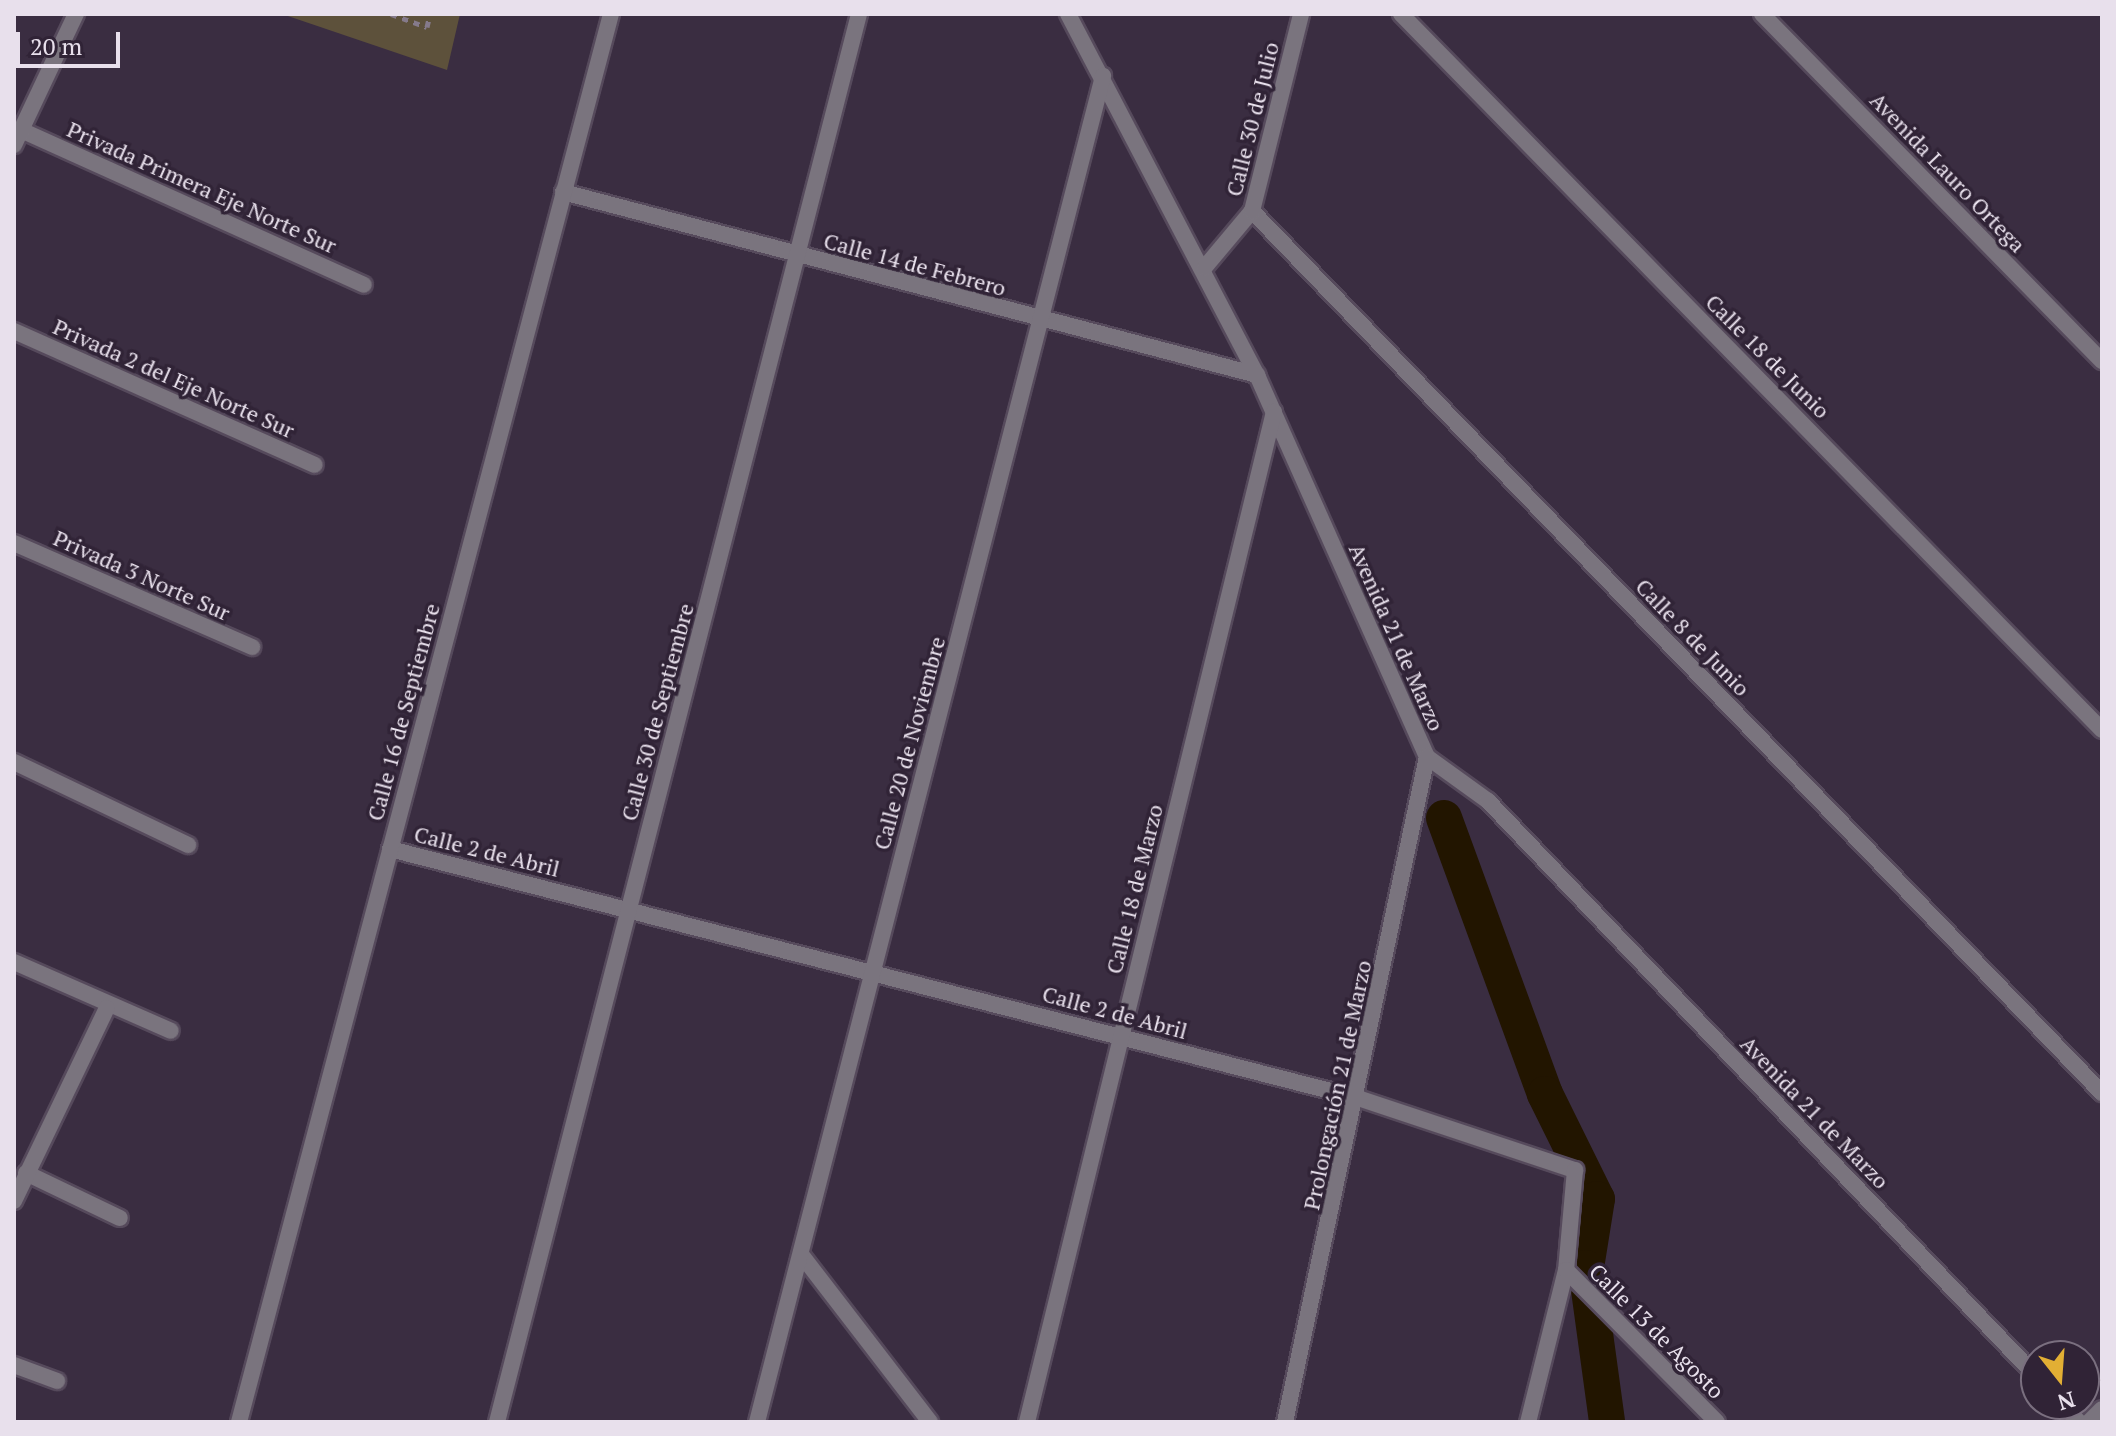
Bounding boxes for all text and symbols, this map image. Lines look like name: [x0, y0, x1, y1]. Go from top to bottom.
scale bar: [20, 16, 124, 66]
text: 20 m: [30, 30, 82, 62]
street label: Calle 30 de Julio: [1220, 39, 1284, 199]
street label: Avenida Lauro Ortega: [1865, 87, 2031, 257]
street label: Privada Primera Eje Norte Sur: [63, 116, 341, 258]
street label: Calle 14 de Febrero: [821, 227, 1009, 301]
street label: Calle 18 de Junio: [1701, 289, 1835, 423]
street label: Privada 2 del Eje Norte Sur: [49, 313, 299, 443]
street label: Privada 3 Norte Sur: [50, 524, 234, 626]
street label: Avenida 21 de Marzo: [1344, 539, 1450, 735]
street label: Calle 8 de Junio: [1630, 573, 1756, 701]
street label: Calle 16 de Septiembre: [361, 601, 445, 823]
street label: Calle 30 de Septiembre: [615, 601, 699, 823]
street label: Calle 20 de Noviembre: [868, 634, 950, 852]
street label: Calle 18 de Marzo: [1100, 802, 1168, 976]
street label: Calle 2 de Abril: [411, 820, 563, 882]
street label: Prolongación 21 de Marzo: [1298, 958, 1376, 1212]
street label: Calle 2 de Abril: [1039, 980, 1191, 1044]
street label: Avenida 21 de Marzo: [1735, 1030, 1895, 1194]
street label: Calle 13 de Agosto: [1584, 1258, 1730, 1404]
north arrow: [2020, 1340, 2100, 1420]
text: N: [2054, 1385, 2079, 1418]

